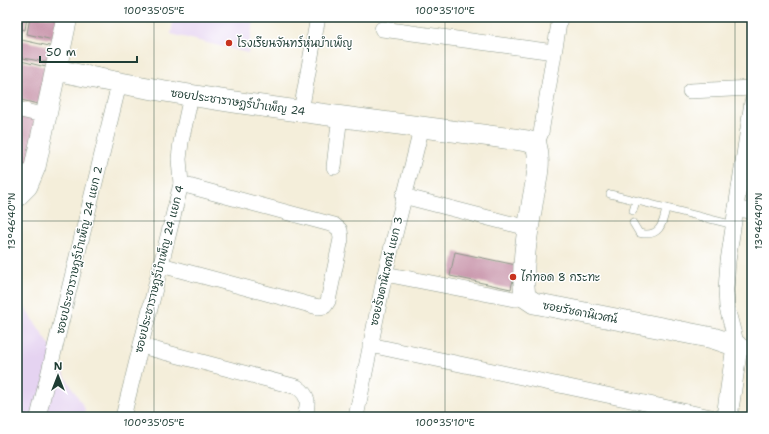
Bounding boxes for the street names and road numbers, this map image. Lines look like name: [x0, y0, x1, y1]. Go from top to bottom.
street label: ซอยประชาราษฎร์บำเพ็ญ 24: [170, 85, 307, 119]
street label: ซอยประชาราษฎร์บำเพ็ญ 24 แยก 2: [52, 164, 106, 336]
street label: ซอยประชาราษฎร์บำเพ็ญ 24 แยก 4: [130, 183, 188, 355]
street label: ซอยร้ขดานิเวศน์ แยก 3: [366, 215, 406, 327]
street label: ซอยรัชดานิเวศน์: [541, 297, 620, 327]

